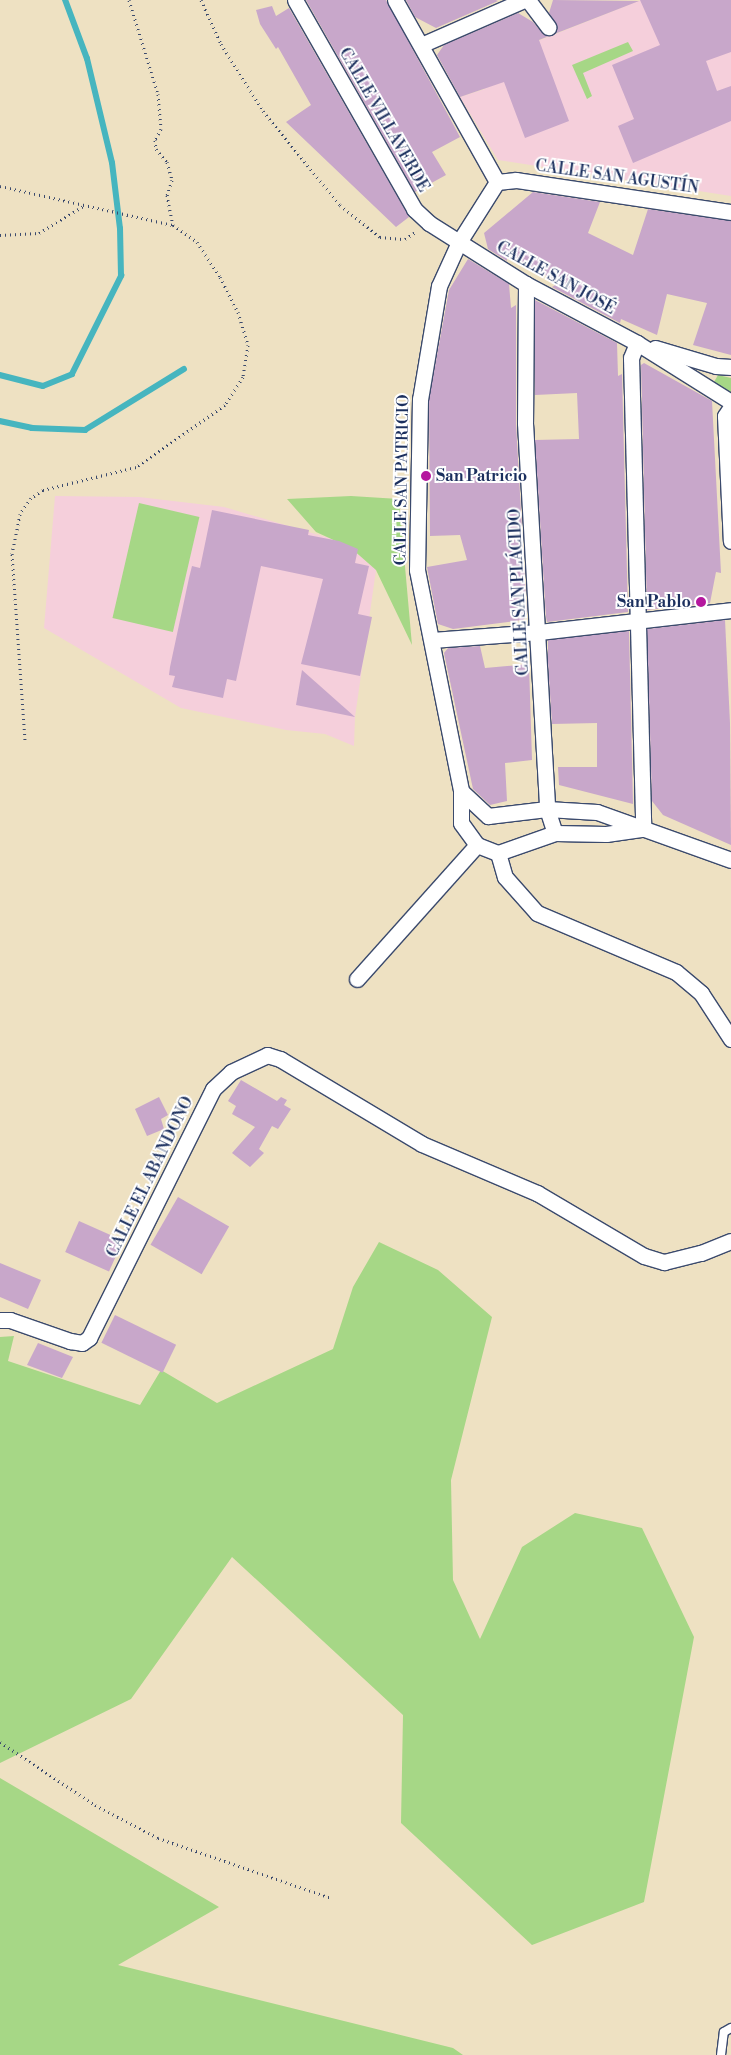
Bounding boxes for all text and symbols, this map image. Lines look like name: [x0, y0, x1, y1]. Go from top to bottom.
street label: CALLE VILLAVERDE: [335, 44, 433, 196]
street label: CALLE SAN AGUSTÍN: [534, 156, 700, 198]
street label: CALLE SAN JOSÉ: [493, 237, 619, 319]
street label: CALLE SAN PATRICIO: [391, 394, 413, 566]
place label: San Patricio: [436, 466, 527, 486]
marker: San Patricio: [420, 470, 432, 482]
street label: CALLE SAN PLÁCIDO: [505, 508, 533, 676]
place label: San Pablo: [617, 592, 691, 612]
marker: San Pablo: [695, 596, 707, 608]
street label: CALLE EL ABANDONO: [103, 1094, 197, 1260]

